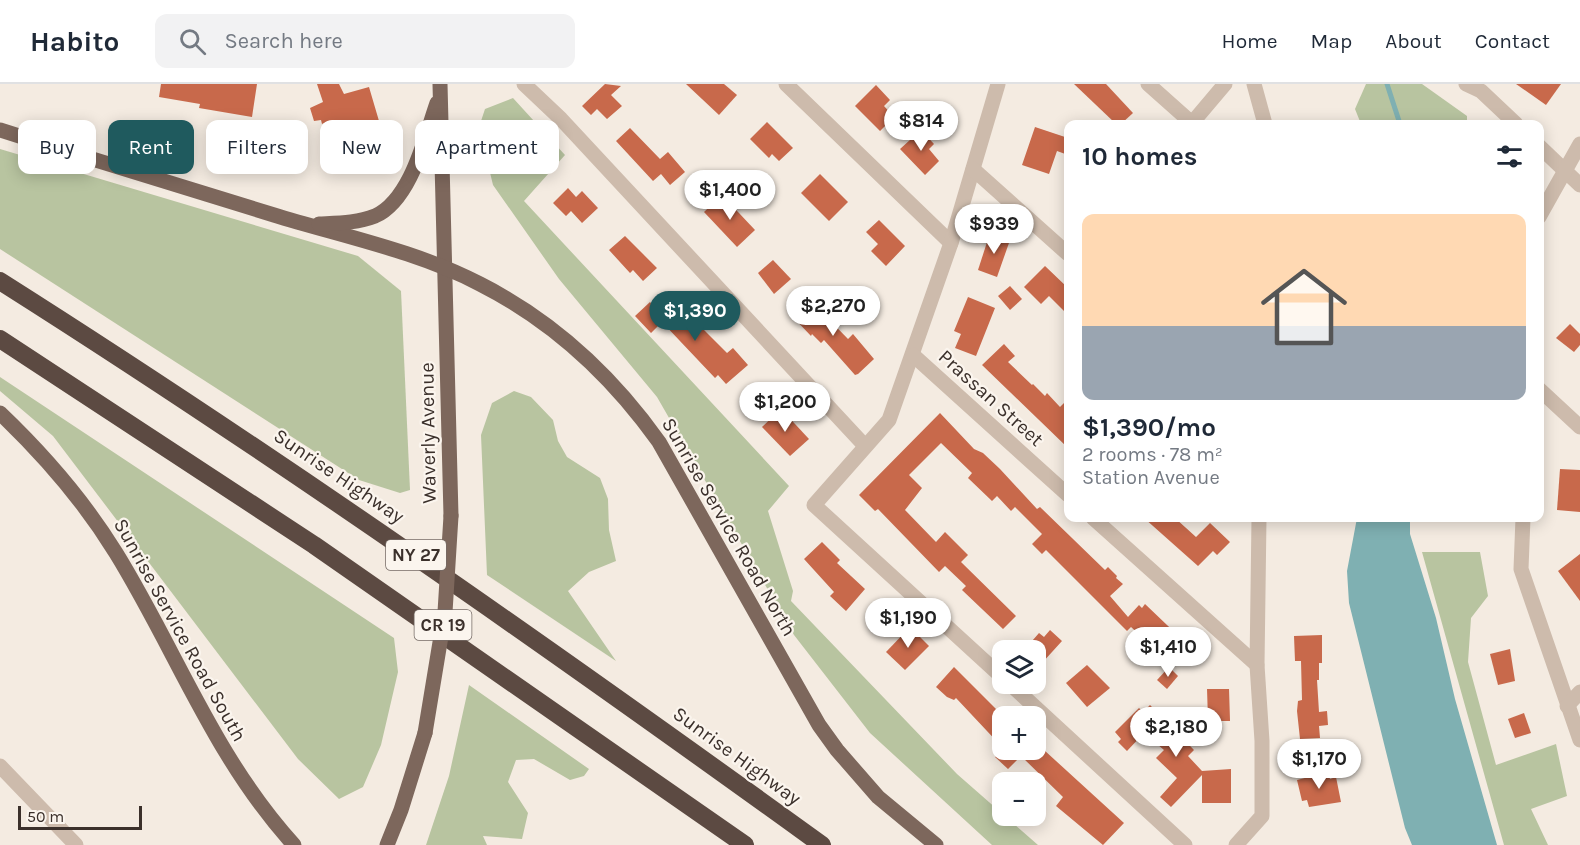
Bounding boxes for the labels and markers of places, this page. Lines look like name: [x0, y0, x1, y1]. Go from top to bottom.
pin: $814: [885, 101, 957, 152]
pin: $1,400: [681, 170, 779, 221]
pin: $939: [958, 204, 1030, 255]
pin: $2,270: [784, 286, 882, 337]
pin: $1,390: [646, 291, 744, 342]
pin: $1,200: [736, 382, 834, 433]
pin: $1,190: [859, 598, 957, 649]
pin: $1,410: [1119, 627, 1217, 678]
pin: $2,180: [1127, 707, 1225, 758]
pin: $1,170: [1270, 739, 1368, 790]

